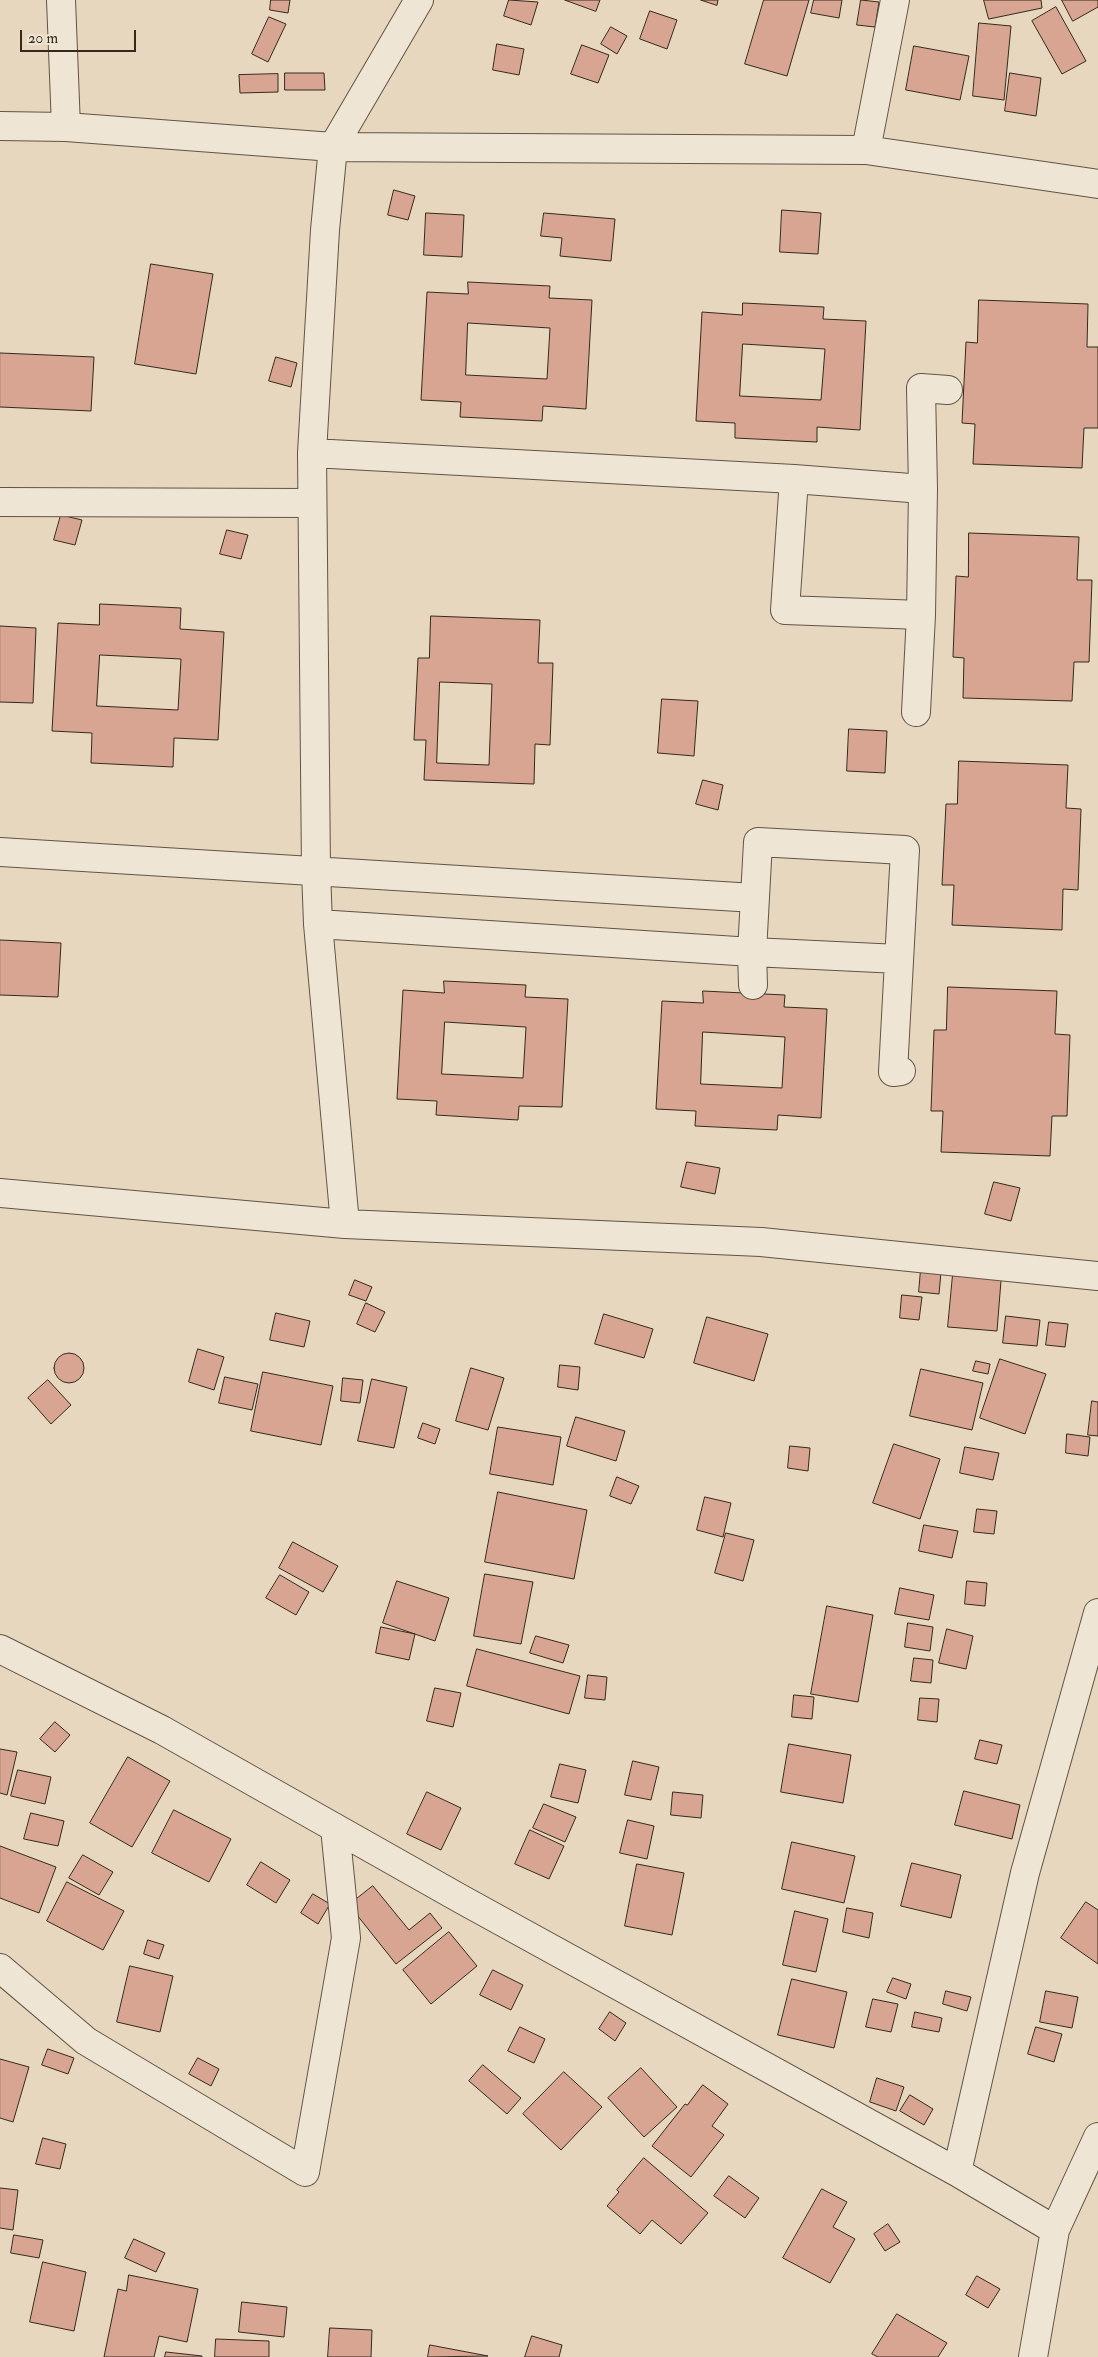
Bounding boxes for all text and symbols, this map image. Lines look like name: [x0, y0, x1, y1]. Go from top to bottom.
scale bar: [22, 20, 139, 52]
text: 20 m: [28, 29, 58, 48]

